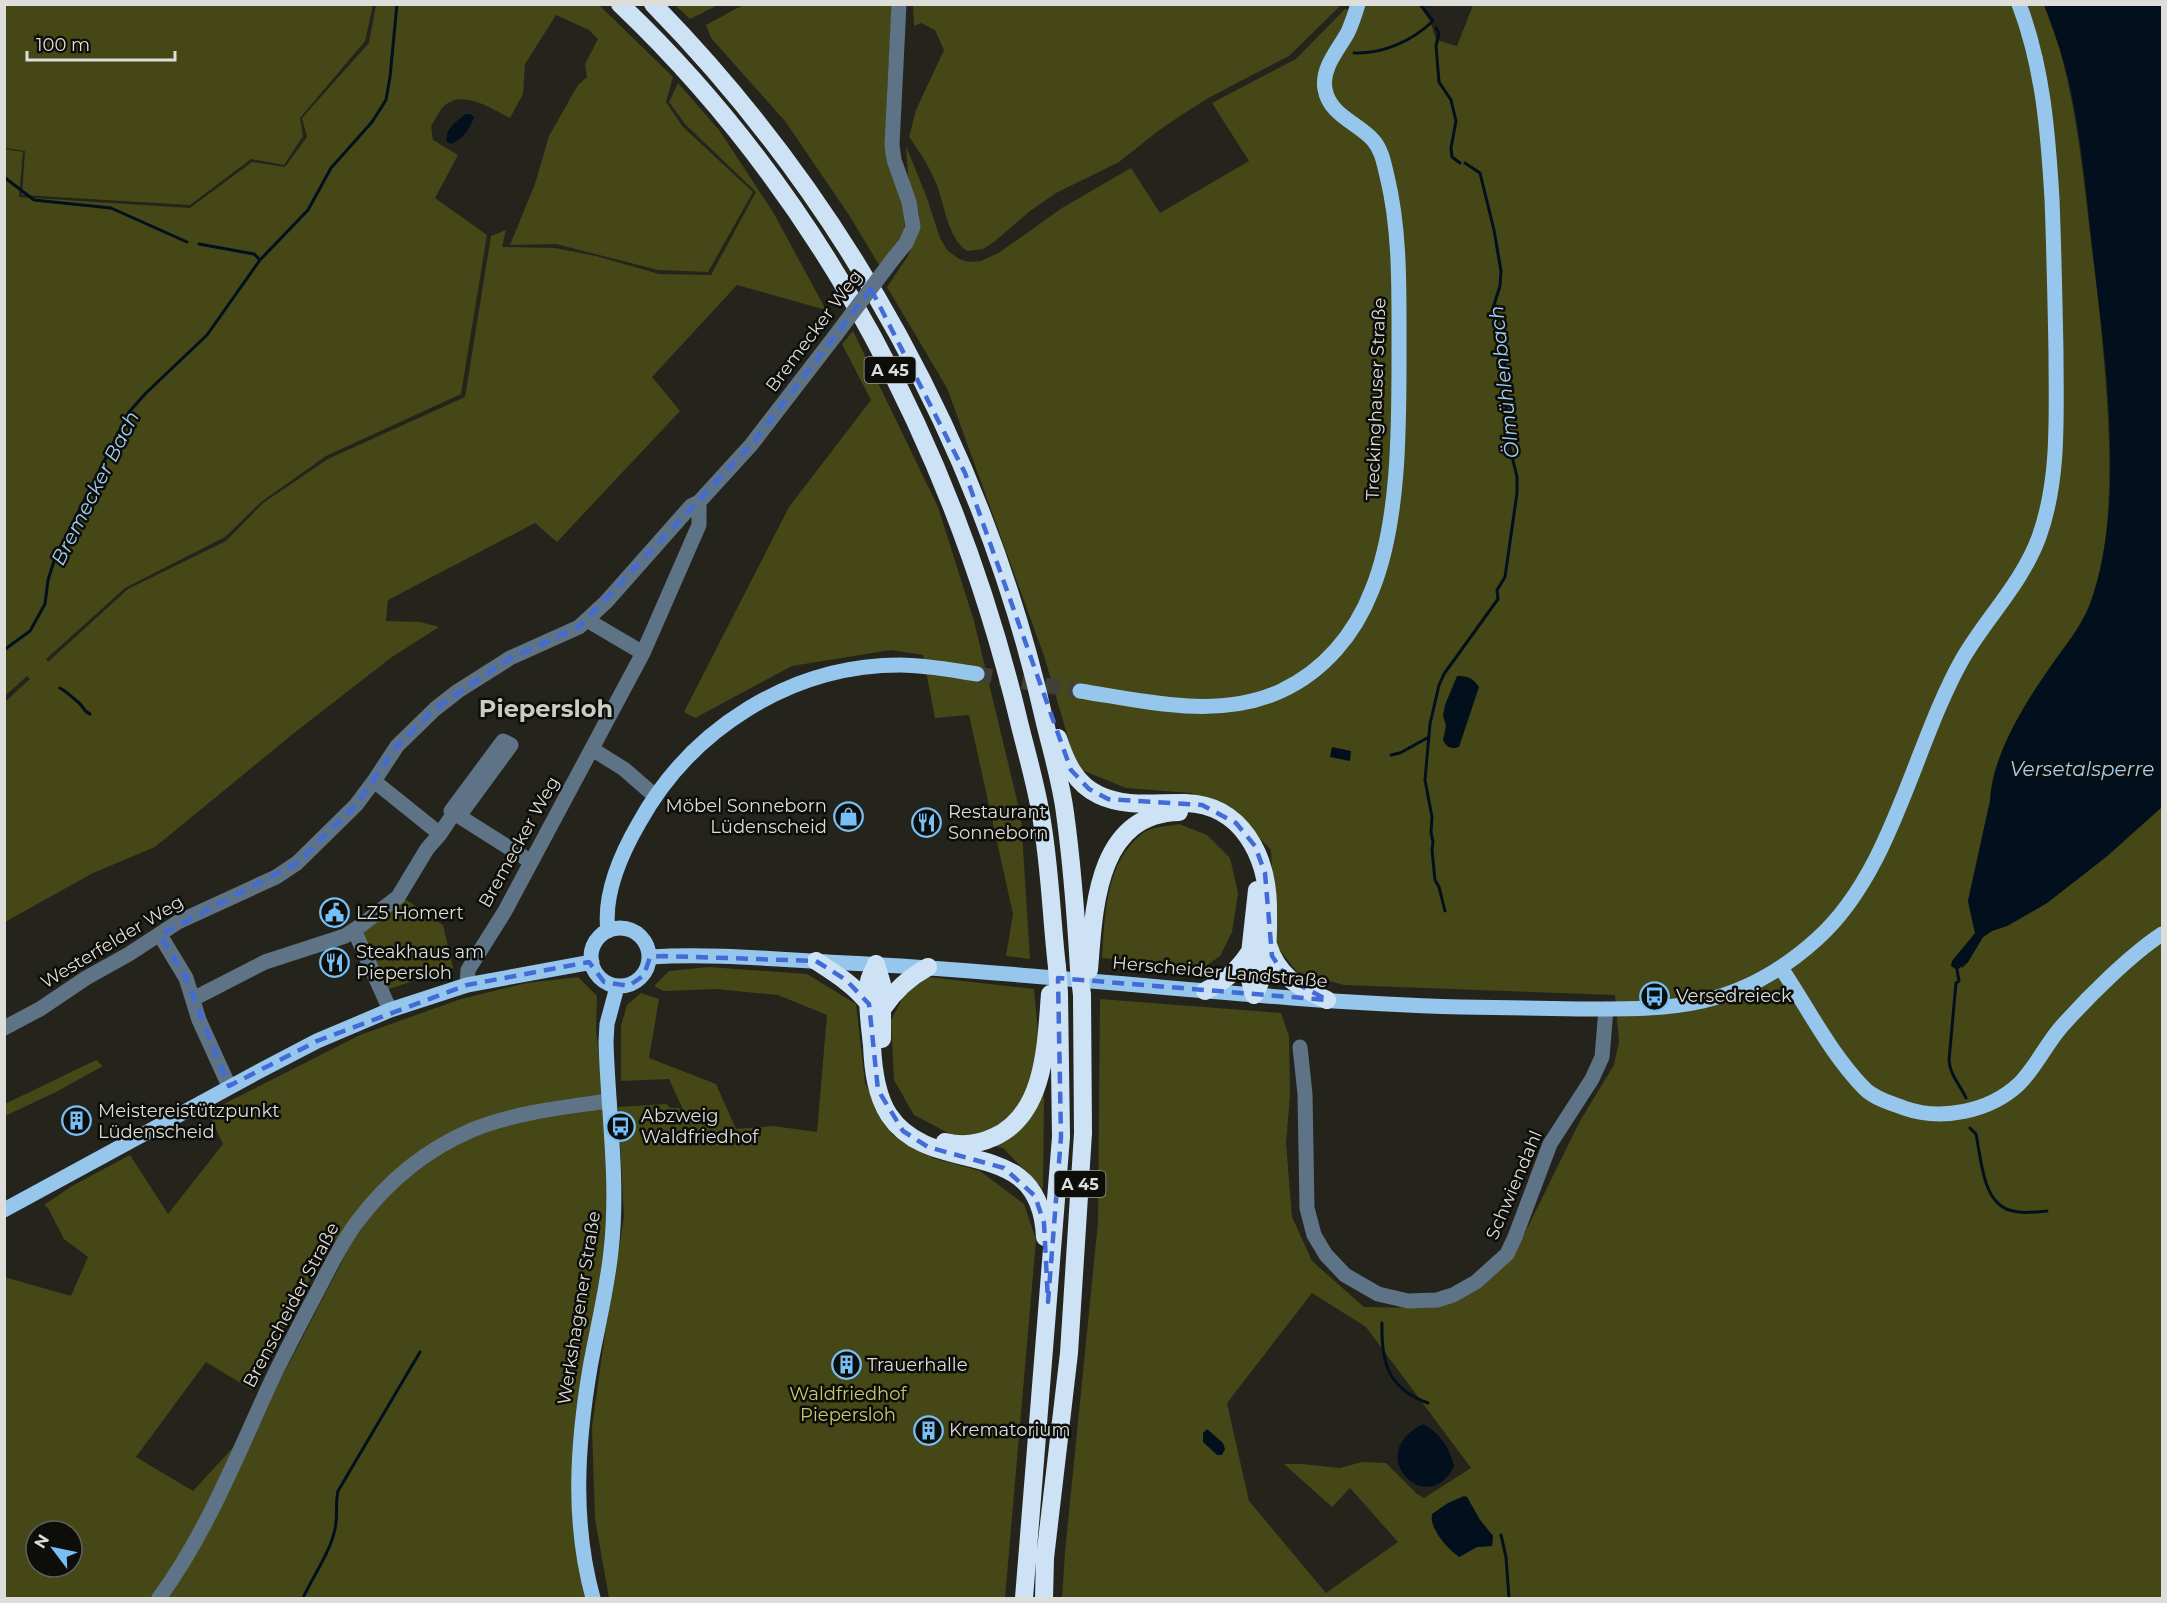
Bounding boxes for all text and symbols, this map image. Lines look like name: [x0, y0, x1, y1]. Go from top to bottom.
scale bar: [27, 24, 176, 62]
text: 100 m: [36, 34, 90, 56]
street label: Bremecker Weg: [761, 266, 867, 396]
street label: Treckinghauser Straße: [1361, 297, 1391, 501]
water label: Ölmühlenbach: [1484, 305, 1524, 459]
road number: A 45: [864, 357, 916, 383]
water label: Bremecker Bach: [46, 407, 144, 569]
district label: Piepersloh: [479, 694, 613, 723]
water label: Versetalsperre: [2010, 757, 2154, 781]
street label: Bremecker Weg: [474, 772, 564, 912]
place label: Möbel Sonneborn Lüdenscheid: [666, 795, 827, 838]
shop icon: Möbel Sonneborn Lüdenscheid: [832, 800, 864, 832]
place label: Restaurant Sonneborn: [948, 801, 1048, 844]
restaurant icon: Restaurant Sonneborn: [911, 806, 943, 838]
street label: Westerfelder Weg: [37, 891, 187, 993]
public building icon: LZ5 Homert: [319, 897, 351, 929]
place label: LZ5 Homert: [356, 902, 464, 924]
place label: Steakhaus am Piepersloh: [356, 941, 484, 984]
restaurant icon: Steakhaus am Piepersloh: [319, 946, 351, 978]
street label: Herscheider Landstraße: [1111, 952, 1329, 992]
bus stop icon: Versedreieck: [1639, 980, 1671, 1012]
place label: Versedreieck: [1676, 985, 1792, 1007]
place label: Meistereistützpunkt Lüdenscheid: [98, 1100, 279, 1143]
building icon: Meistereistützpunkt Lüdenscheid: [61, 1105, 93, 1137]
place label: Abzweig Waldfriedhof: [641, 1105, 759, 1148]
bus stop icon: Abzweig Waldfriedhof: [604, 1110, 636, 1142]
street label: Schwiendahl: [1481, 1127, 1547, 1243]
road number: A 45: [1054, 1171, 1106, 1197]
street label: Werkshagener Straße: [553, 1210, 605, 1406]
street label: Brenscheider Straße: [238, 1219, 344, 1391]
building icon: Trauerhalle: [830, 1349, 862, 1381]
place label: Trauerhalle: [867, 1354, 968, 1376]
park label: Waldfriedhof Piepersloh: [789, 1383, 908, 1426]
building icon: Krematorium: [912, 1414, 944, 1446]
place label: Krematorium: [949, 1419, 1071, 1441]
north arrow: [24, 1519, 84, 1579]
text: N: [30, 1531, 53, 1552]

